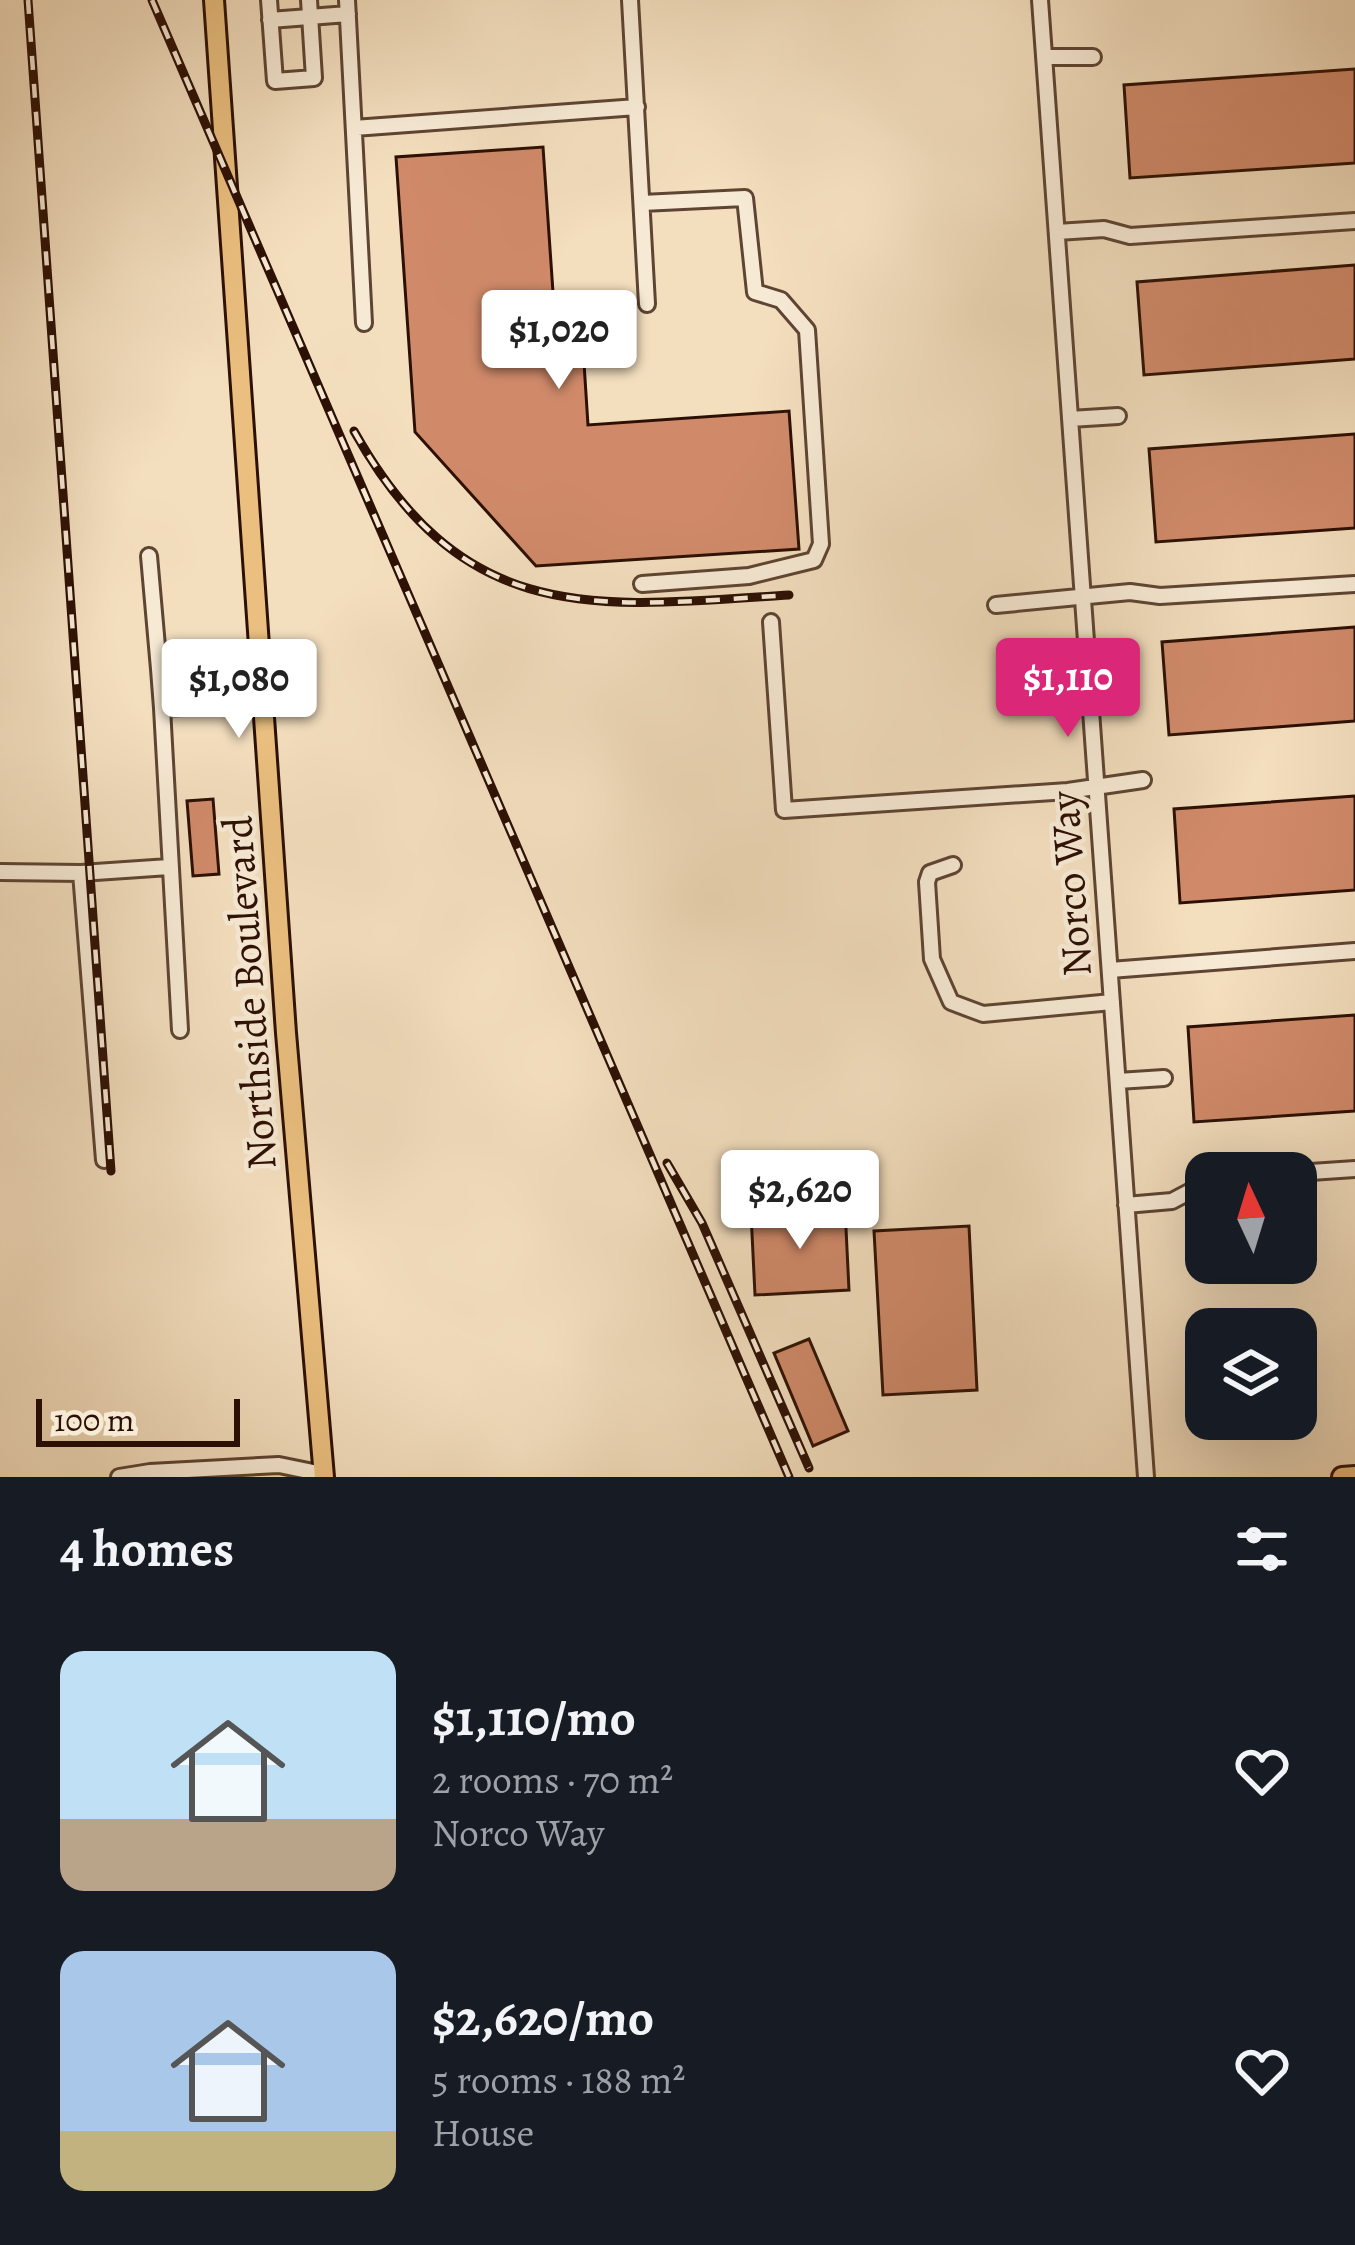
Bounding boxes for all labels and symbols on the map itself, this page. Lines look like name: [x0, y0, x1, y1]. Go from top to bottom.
pin: $1,020: [461, 290, 657, 392]
pin: $1,110: [970, 638, 1166, 740]
pin: $1,080: [141, 639, 337, 741]
street label: Norco Way: [1035, 788, 1105, 979]
street label: Northside Boulevard: [208, 814, 290, 1172]
pin: $2,620: [702, 1150, 898, 1252]
north arrow: [1185, 1152, 1317, 1284]
scale bar: [36, 1393, 240, 1446]

